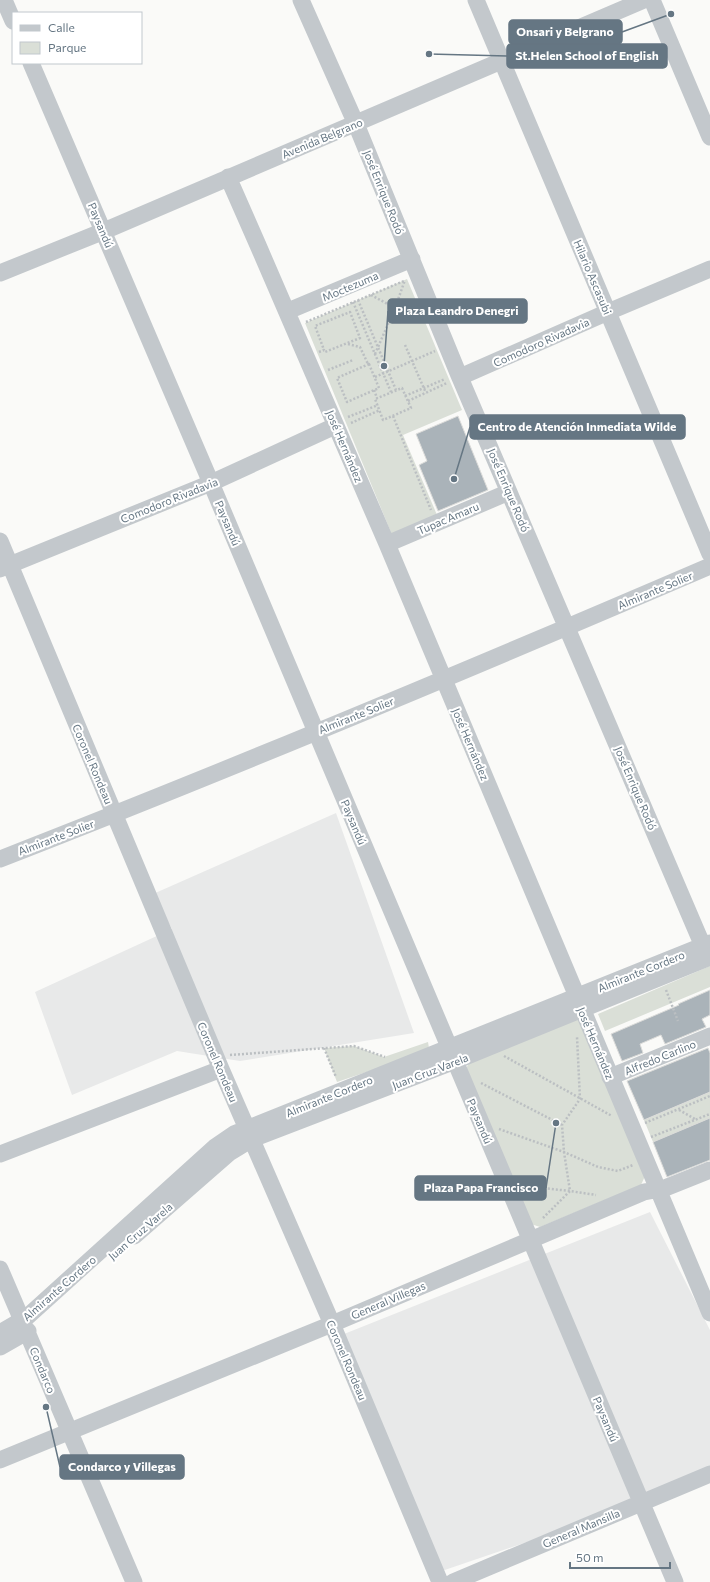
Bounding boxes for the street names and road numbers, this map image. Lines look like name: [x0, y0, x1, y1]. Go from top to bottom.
street label: Avenida Belgrano: [280, 115, 365, 161]
street label: José Enrique Rodó: [360, 148, 407, 237]
street label: Paysandú: [86, 200, 116, 250]
street label: Hilario Ascasubi: [571, 238, 615, 316]
street label: Moctezuma: [320, 268, 380, 304]
street label: Comodoro Rivadavia: [491, 315, 591, 369]
street label: José Hernández: [323, 408, 366, 485]
street label: José Enrique Rodó: [485, 446, 533, 535]
street label: Comodoro Rivadavia: [118, 475, 220, 525]
street label: Paysandú: [213, 498, 243, 548]
street label: Tupac Amaru: [415, 499, 481, 537]
street label: Almirante Solier: [615, 568, 695, 612]
street label: Almirante Solier: [316, 694, 396, 736]
street label: José Hernández: [449, 706, 492, 783]
street label: Coronel Rondeau: [70, 722, 116, 806]
street label: José Enrique Rodó: [612, 744, 660, 833]
street label: Paysandú: [339, 797, 369, 847]
street label: Almirante Solier: [16, 816, 96, 857]
street label: Almirante Cordero: [596, 947, 687, 994]
street label: José Hernández: [574, 1005, 617, 1082]
street label: Coronel Rondeau: [195, 1020, 241, 1104]
street label: Alfredo Carlino: [622, 1037, 698, 1077]
street label: Juan Cruz Varela: [390, 1051, 470, 1092]
street label: Almirante Cordero: [284, 1072, 375, 1119]
street label: Paysandú: [465, 1096, 495, 1146]
street label: Juan Cruz Varela: [105, 1200, 175, 1263]
street label: Almirante Cordero: [20, 1252, 99, 1323]
street label: General Villegas: [349, 1279, 427, 1321]
street label: Coronel Rondeau: [324, 1318, 370, 1402]
street label: Condarco: [27, 1345, 59, 1395]
street label: Paysandú: [591, 1394, 621, 1444]
street label: General Mansilla: [540, 1506, 622, 1550]

